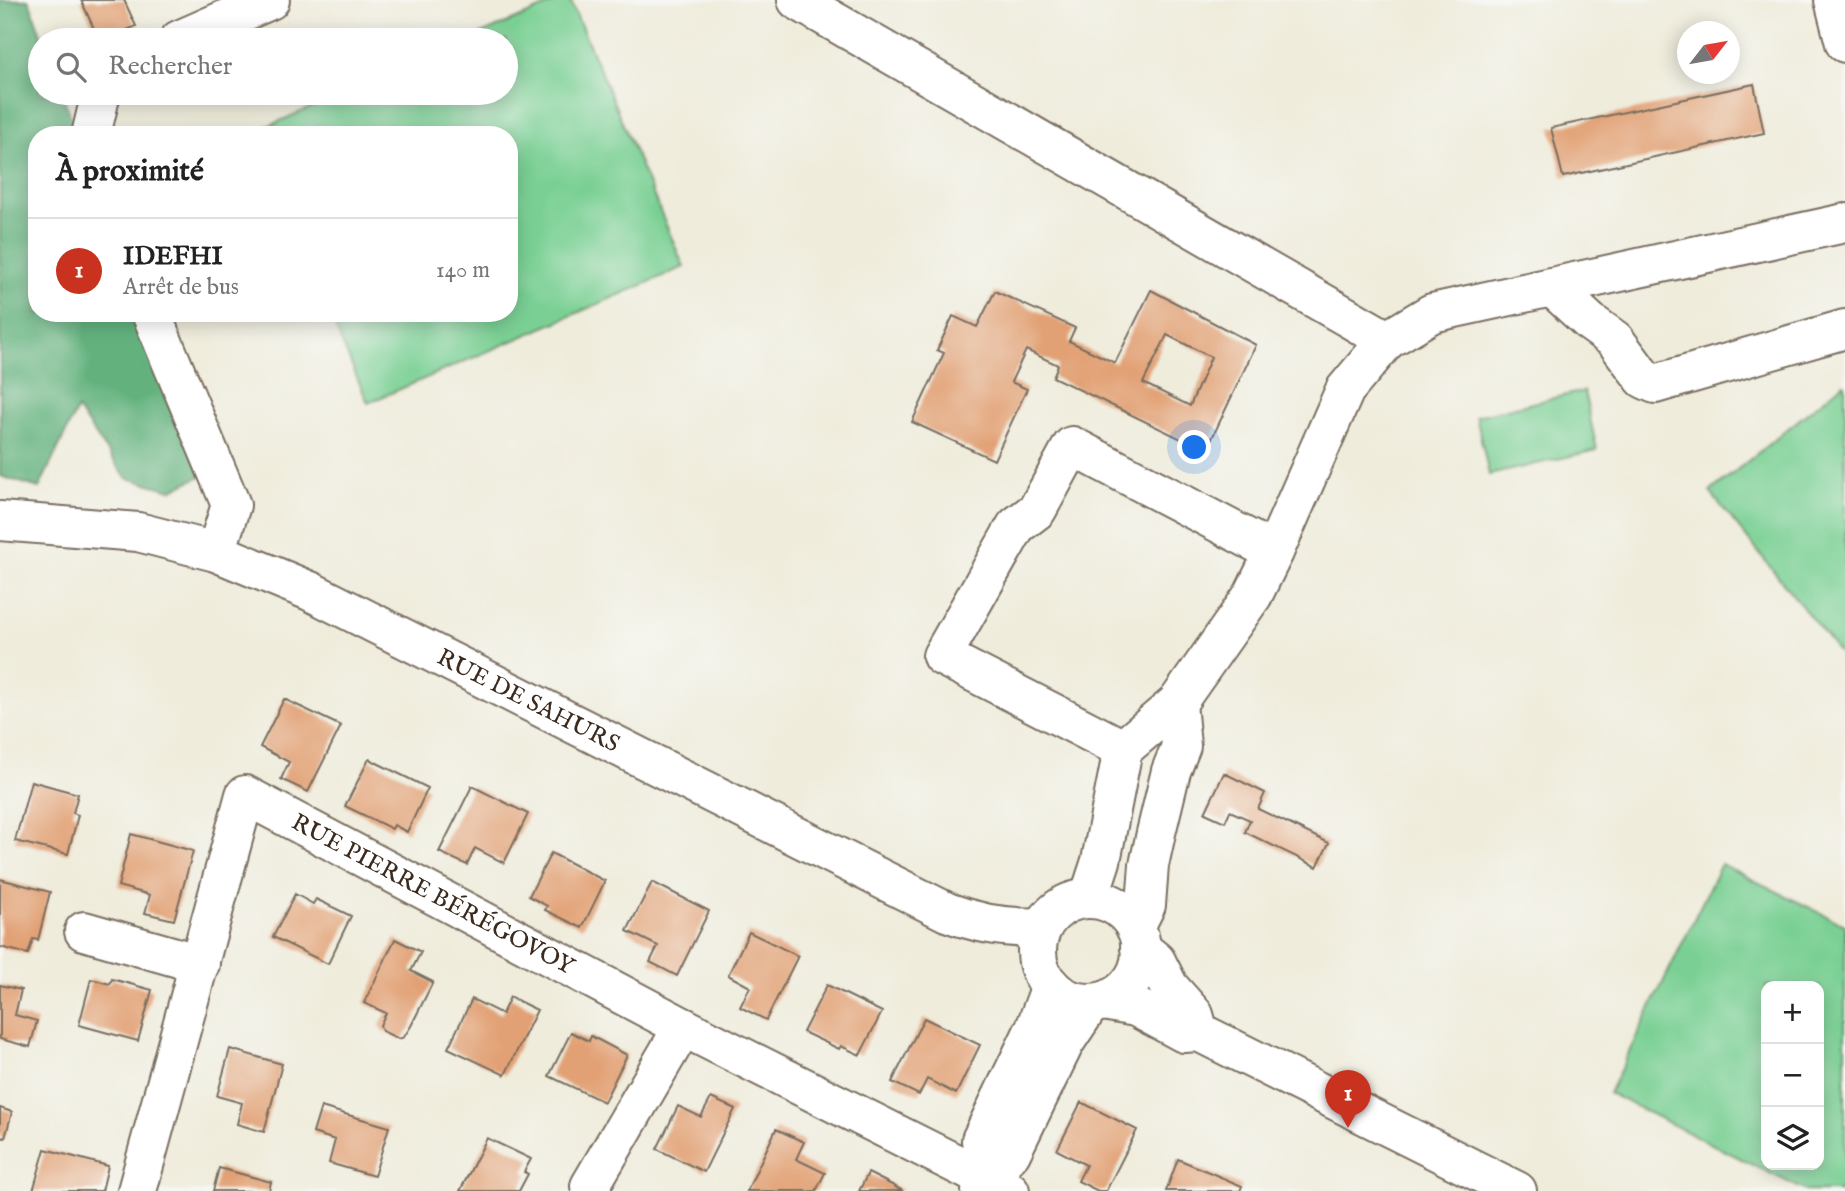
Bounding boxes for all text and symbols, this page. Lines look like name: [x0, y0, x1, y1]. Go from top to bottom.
north arrow: [1677, 21, 1740, 84]
search box: [28, 28, 518, 105]
icon: search: [52, 48, 90, 86]
text: Rechercher: [108, 50, 232, 83]
text: À proximité: [56, 153, 204, 191]
text: IDEFHI: [123, 240, 223, 273]
text: 1: [75, 256, 83, 285]
text: 140 m: [436, 256, 490, 285]
text: Arrêt de bus: [123, 273, 239, 302]
your location: [1177, 430, 1211, 464]
street label: RUE DE SAHURS: [432, 642, 625, 760]
street label: RUE PIERRE BÉRÉGOVOY: [286, 807, 581, 983]
map controls: [1761, 981, 1824, 1170]
button: +: [1761, 981, 1824, 1044]
button: −: [1761, 1044, 1824, 1107]
pin: 1: [1325, 1070, 1371, 1128]
button: layers: [1761, 1107, 1824, 1170]

